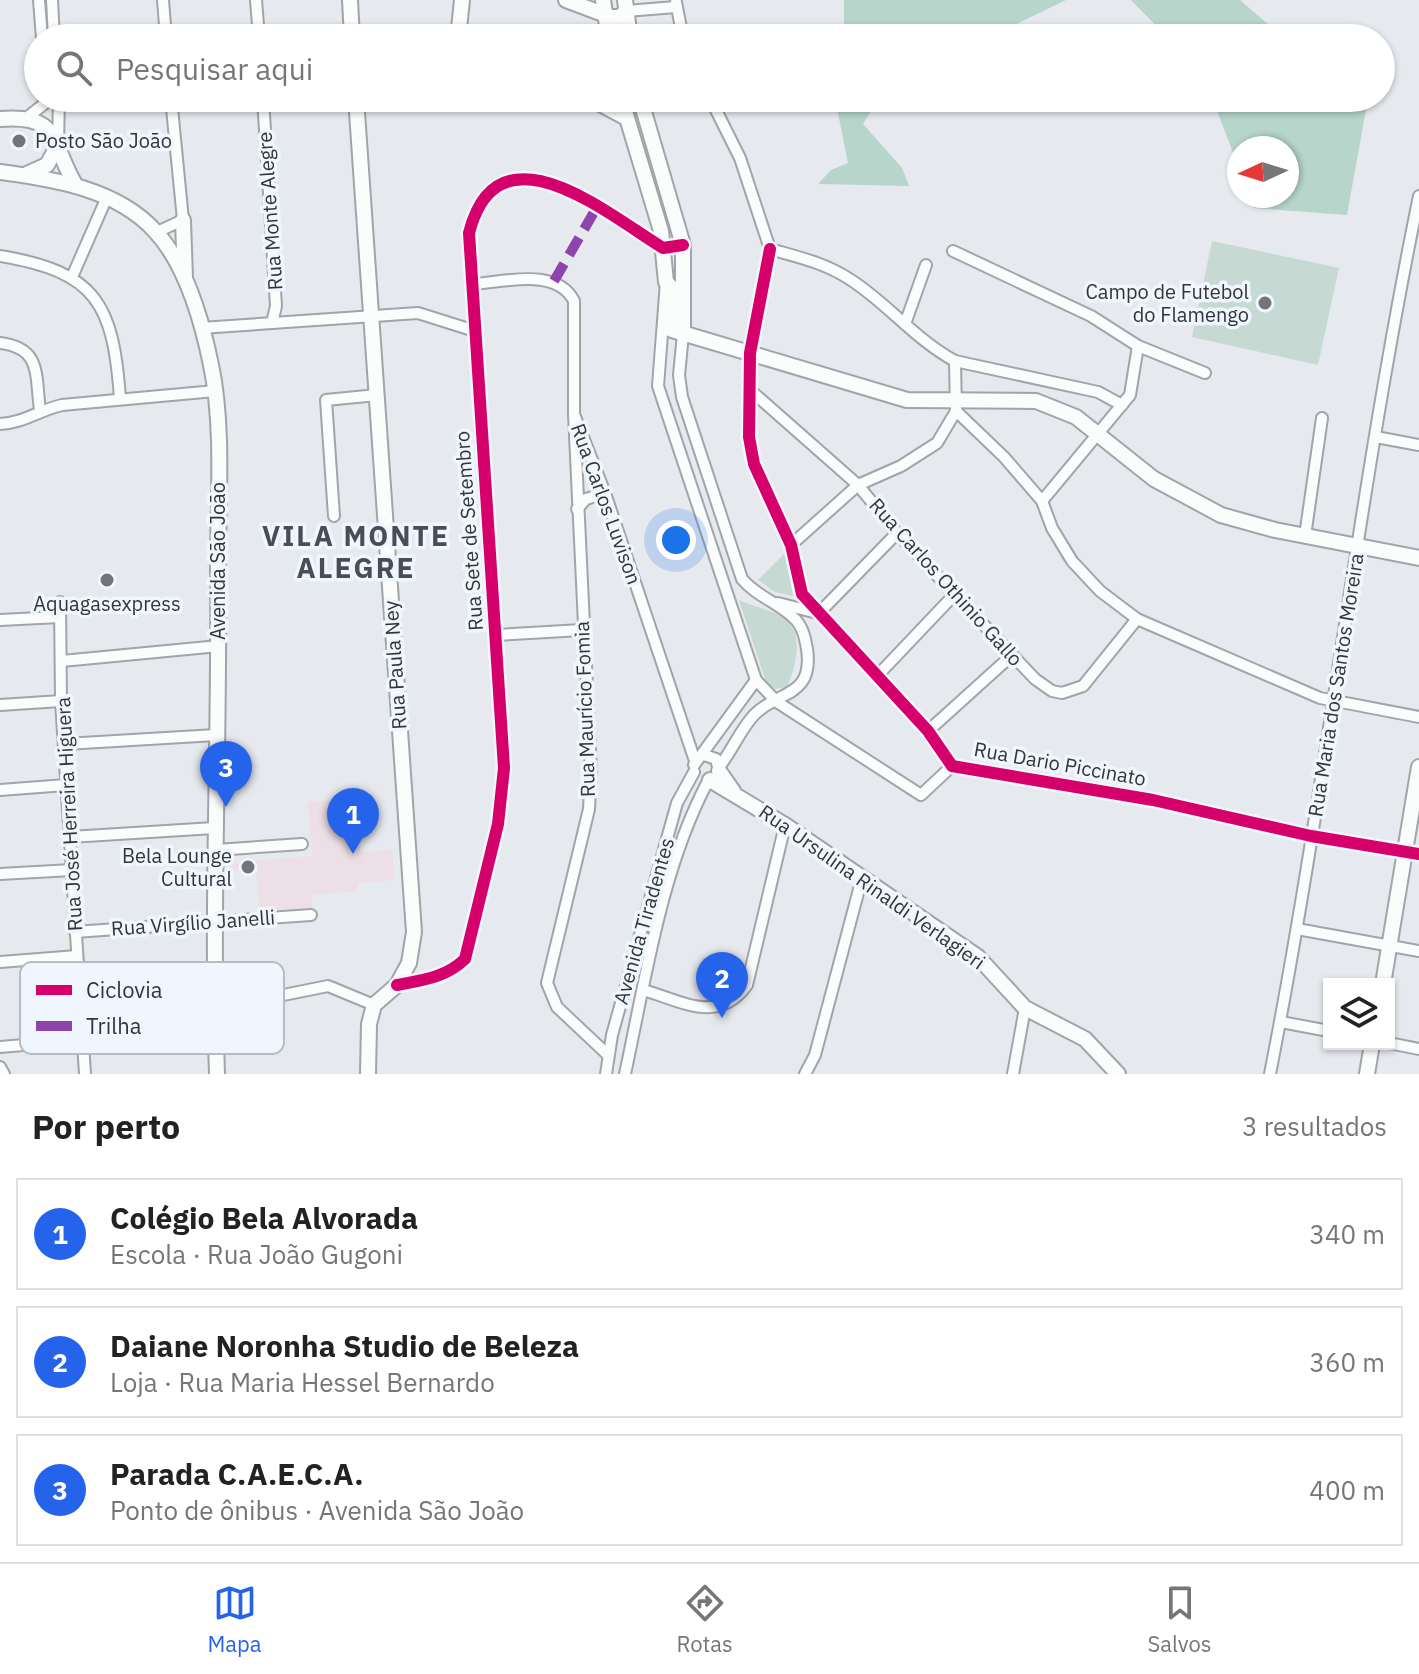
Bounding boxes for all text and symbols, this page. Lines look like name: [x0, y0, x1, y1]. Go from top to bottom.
search box: [24, 24, 1395, 112]
icon: search: [52, 46, 96, 90]
text: Pesquisar aqui: [116, 49, 313, 88]
place label: Posto São João: [35, 127, 172, 154]
street label: Rua Monte Alegre: [250, 131, 289, 291]
marker: Posto São João: [10, 132, 28, 150]
north arrow: [1227, 136, 1299, 208]
place label: Campo de Futebol do Flamengo: [1085, 278, 1249, 328]
marker: Campo de Futebol do Flamengo: [1256, 294, 1274, 312]
street label: Rua Carlos Luvison: [565, 420, 648, 588]
street label: Rua Sete de Setembro: [448, 430, 489, 632]
street label: Avenida São João: [204, 482, 231, 640]
street label: Rua Carlos Othinio Gallo: [864, 492, 1029, 672]
district label: VILA MONTE ALEGRE: [262, 517, 450, 586]
your location: [656, 520, 696, 560]
street label: Rua Maria dos Santos Moreira: [1301, 551, 1370, 819]
marker: Aquagasexpress: [98, 571, 116, 589]
place label: Aquagasexpress: [33, 590, 181, 617]
street label: Rua Paula Ney: [377, 600, 412, 731]
street label: Rua Maurício Fomia: [568, 620, 601, 798]
street label: Rua José Herreira Higuera: [49, 696, 88, 932]
street label: Rua Dario Piccinato: [972, 735, 1148, 792]
pin: 3: [200, 741, 252, 807]
pin: 1: [327, 788, 379, 854]
street label: Rua Ursulina Rinaldi Verlagieri: [754, 798, 991, 975]
street label: Avenida Tiradentes: [607, 834, 680, 1007]
place label: Bela Lounge Cultural: [122, 842, 232, 892]
marker: Bela Lounge Cultural: [239, 858, 257, 876]
street label: Rua Virgílio Janelli: [110, 903, 276, 942]
pin: 2: [696, 952, 748, 1018]
legend: [20, 962, 284, 1054]
text: Ciclovia: [86, 975, 163, 1004]
map controls: [1323, 978, 1395, 1050]
button: layers: [1323, 978, 1395, 1050]
text: Trilha: [86, 1011, 142, 1040]
text: Por perto: [32, 1104, 180, 1148]
text: 3 resultados: [1242, 1109, 1387, 1143]
text: Colégio Bela Alvorada: [110, 1198, 418, 1237]
text: 1: [52, 1217, 68, 1251]
text: 340 m: [1309, 1217, 1385, 1251]
text: Escola · Rua João Gugoni: [110, 1237, 403, 1271]
text: Daiane Noronha Studio de Beleza: [110, 1326, 579, 1365]
text: 2: [52, 1345, 68, 1379]
text: 360 m: [1309, 1345, 1385, 1379]
text: Loja · Rua Maria Hessel Bernardo: [110, 1365, 495, 1399]
text: Parada C.A.E.C.A.: [110, 1454, 364, 1493]
text: 3: [52, 1473, 68, 1507]
text: 400 m: [1309, 1473, 1385, 1507]
text: Ponto de ônibus · Avenida São João: [110, 1493, 524, 1527]
tab: Mapa: [207, 1581, 262, 1658]
tab: Rotas: [676, 1581, 733, 1658]
tab: Salvos: [1148, 1581, 1212, 1658]

